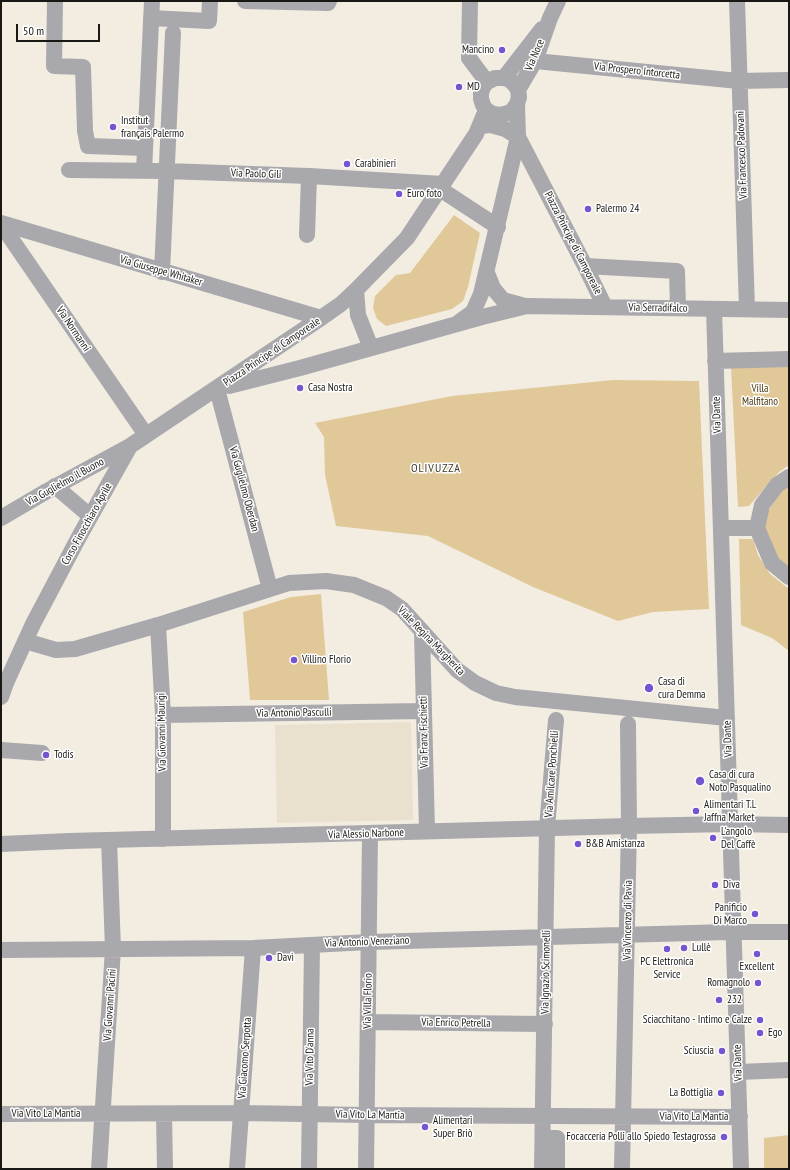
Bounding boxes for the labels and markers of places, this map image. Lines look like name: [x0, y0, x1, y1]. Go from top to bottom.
place label: Mancino: [462, 43, 494, 57]
marker: Mancino: [497, 45, 507, 55]
place label: MD: [467, 80, 480, 94]
marker: MD: [454, 82, 464, 92]
place label: Institut français Palermo: [121, 114, 184, 140]
marker: Institut français Palermo: [108, 122, 118, 132]
place label: Carabinieri: [355, 157, 396, 171]
marker: Carabinieri: [342, 159, 352, 169]
place label: Euro foto: [407, 187, 442, 201]
marker: Euro foto: [394, 189, 404, 199]
place label: Palermo 24: [596, 202, 639, 216]
marker: Palermo 24: [583, 204, 593, 214]
place label: Casa Nostra: [308, 381, 353, 395]
marker: Casa Nostra: [295, 383, 305, 393]
place label: Villino Florio: [302, 653, 351, 667]
marker: Villino Florio: [289, 655, 299, 665]
place label: Casa di cura Demma: [658, 675, 705, 701]
marker: Casa di cura Demma: [643, 682, 655, 694]
place label: Todis: [54, 748, 73, 762]
marker: Todis: [41, 750, 51, 760]
place label: Casa di cura Noto Pasqualino: [709, 768, 771, 794]
marker: Casa di cura Noto Pasqualino: [694, 775, 706, 787]
place label: Alimentari T.L Jaffna Market: [704, 798, 756, 824]
marker: Alimentari T.L Jaffna Market: [691, 806, 701, 816]
place label: L'angolo Del Caffè: [721, 825, 756, 851]
marker: L'angolo Del Caffè: [708, 833, 718, 843]
place label: B&B Amistanza: [586, 837, 645, 851]
marker: B&B Amistanza: [573, 839, 583, 849]
place label: Diva: [723, 878, 740, 892]
marker: Diva: [710, 880, 720, 890]
place label: Panificio Di Marco: [714, 901, 747, 927]
marker: Panificio Di Marco: [750, 909, 760, 919]
place label: Lullè: [692, 941, 711, 955]
marker: Lullè: [679, 943, 689, 953]
marker: PC Elettronica Service: [662, 944, 672, 954]
marker: Excellent: [752, 949, 762, 959]
place label: Davì: [277, 951, 294, 965]
marker: Davì: [264, 953, 274, 963]
place label: PC Elettronica Service: [640, 955, 694, 981]
place label: Excellent: [740, 960, 774, 974]
place label: Romagnolo: [707, 976, 750, 990]
marker: Romagnolo: [753, 978, 763, 988]
place label: 232: [727, 993, 742, 1007]
marker: 232: [714, 995, 724, 1005]
place label: Sciacchitano - Intimo e Calze: [643, 1013, 752, 1027]
marker: Sciacchitano - Intimo e Calze: [755, 1015, 765, 1025]
place label: Ego: [768, 1026, 782, 1040]
marker: Ego: [755, 1028, 765, 1038]
place label: Sciuscia: [684, 1044, 714, 1058]
marker: Sciuscia: [717, 1046, 727, 1056]
place label: La Bottiglia: [669, 1086, 713, 1100]
marker: La Bottiglia: [716, 1088, 726, 1098]
place label: Alimentari Super Briò: [433, 1114, 473, 1140]
marker: Alimentari Super Briò: [420, 1122, 430, 1132]
place label: Focacceria Polli allo Spiedo Testagrossa: [566, 1130, 716, 1144]
marker: Focacceria Polli allo Spiedo Testagrossa: [719, 1132, 729, 1142]

